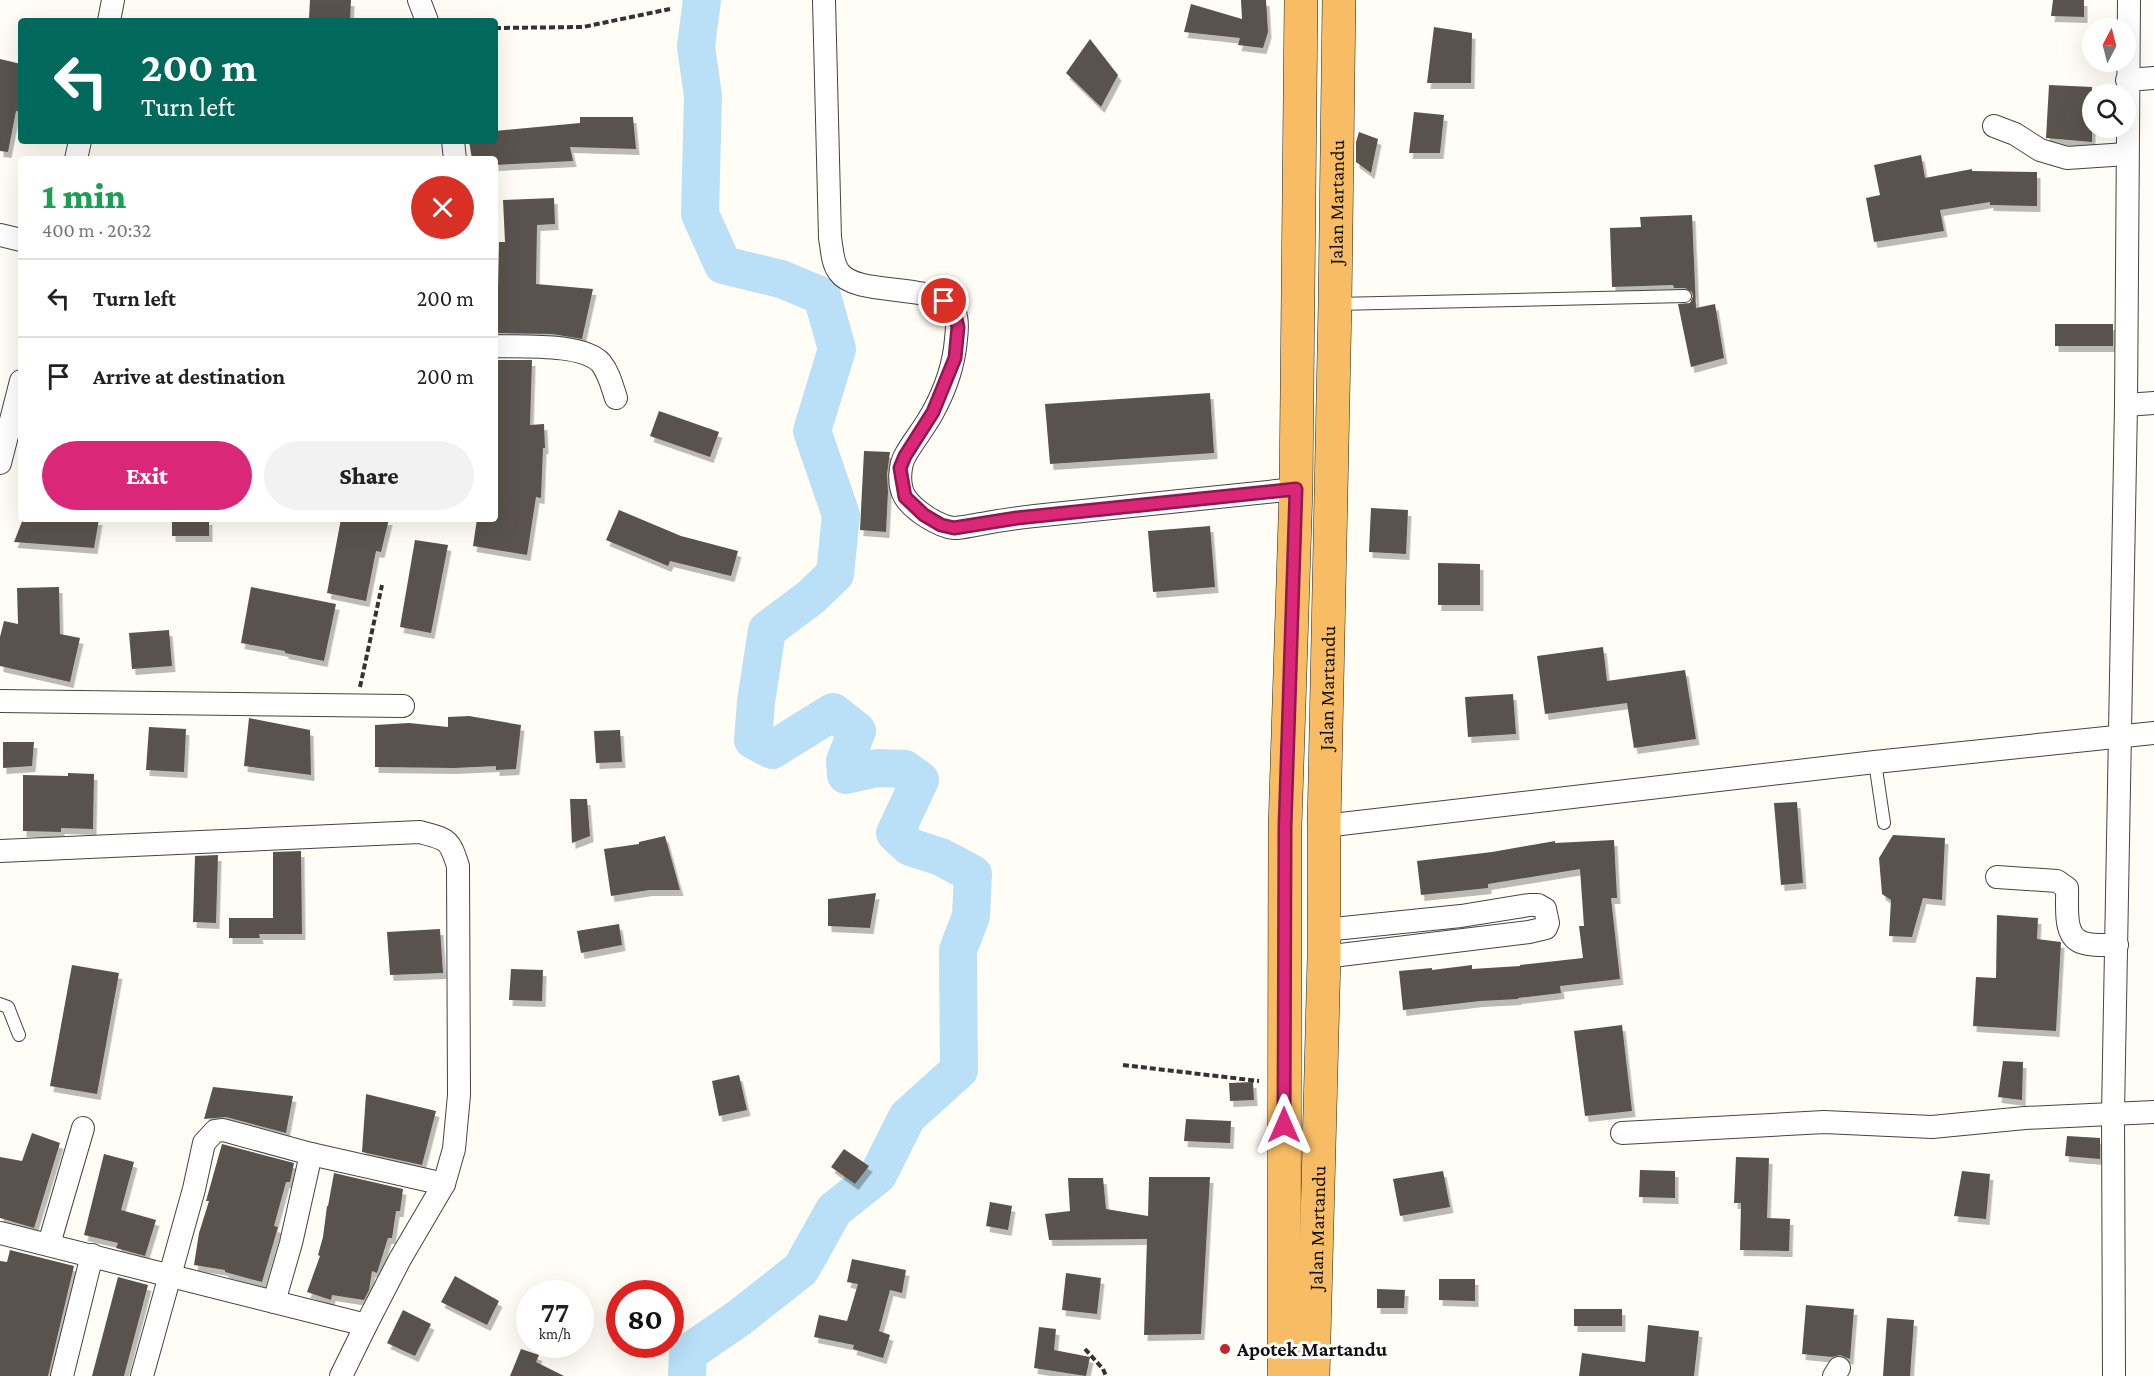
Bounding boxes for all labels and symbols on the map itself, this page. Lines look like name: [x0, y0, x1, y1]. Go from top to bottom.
north arrow: [2082, 18, 2136, 72]
street label: Jalan Martandu: [1324, 139, 1348, 267]
pin: [918, 275, 969, 326]
street label: Jalan Martandu: [1315, 625, 1339, 753]
position arrow: [1252, 1093, 1316, 1157]
street label: Jalan Martandu: [1304, 1165, 1330, 1293]
speed limit sign: 80: [606, 1280, 684, 1358]
place label: Apotek Martandu: [1236, 1338, 1388, 1360]
marker: Apotek Martandu: [1218, 1342, 1232, 1356]

